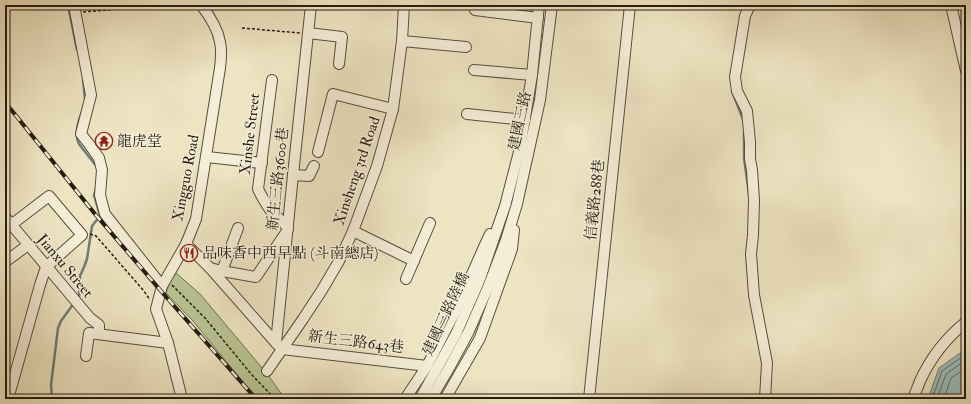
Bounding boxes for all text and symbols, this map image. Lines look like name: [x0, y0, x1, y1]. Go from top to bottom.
street label: 建國三路: [504, 90, 536, 152]
street label: Xinshe Street: [236, 92, 264, 176]
street label: Xinsheng 3rd Road: [329, 113, 385, 228]
street label: 新生三路3600巷: [263, 126, 293, 232]
temple icon: 龍虎堂: [94, 131, 114, 151]
place label: 龍虎堂: [117, 132, 162, 151]
street label: Xingguo Road: [168, 133, 204, 223]
street label: 信義路288巷: [581, 158, 609, 242]
street label: Jianxu Street: [31, 229, 97, 303]
restaurant icon: 品味香中西早點 (斗南總店): [179, 243, 199, 263]
place label: 品味香中西早點 (斗南總店): [202, 244, 378, 263]
street label: 建國三路陸橋: [418, 269, 474, 359]
street label: 新生三路643巷: [307, 327, 405, 357]

